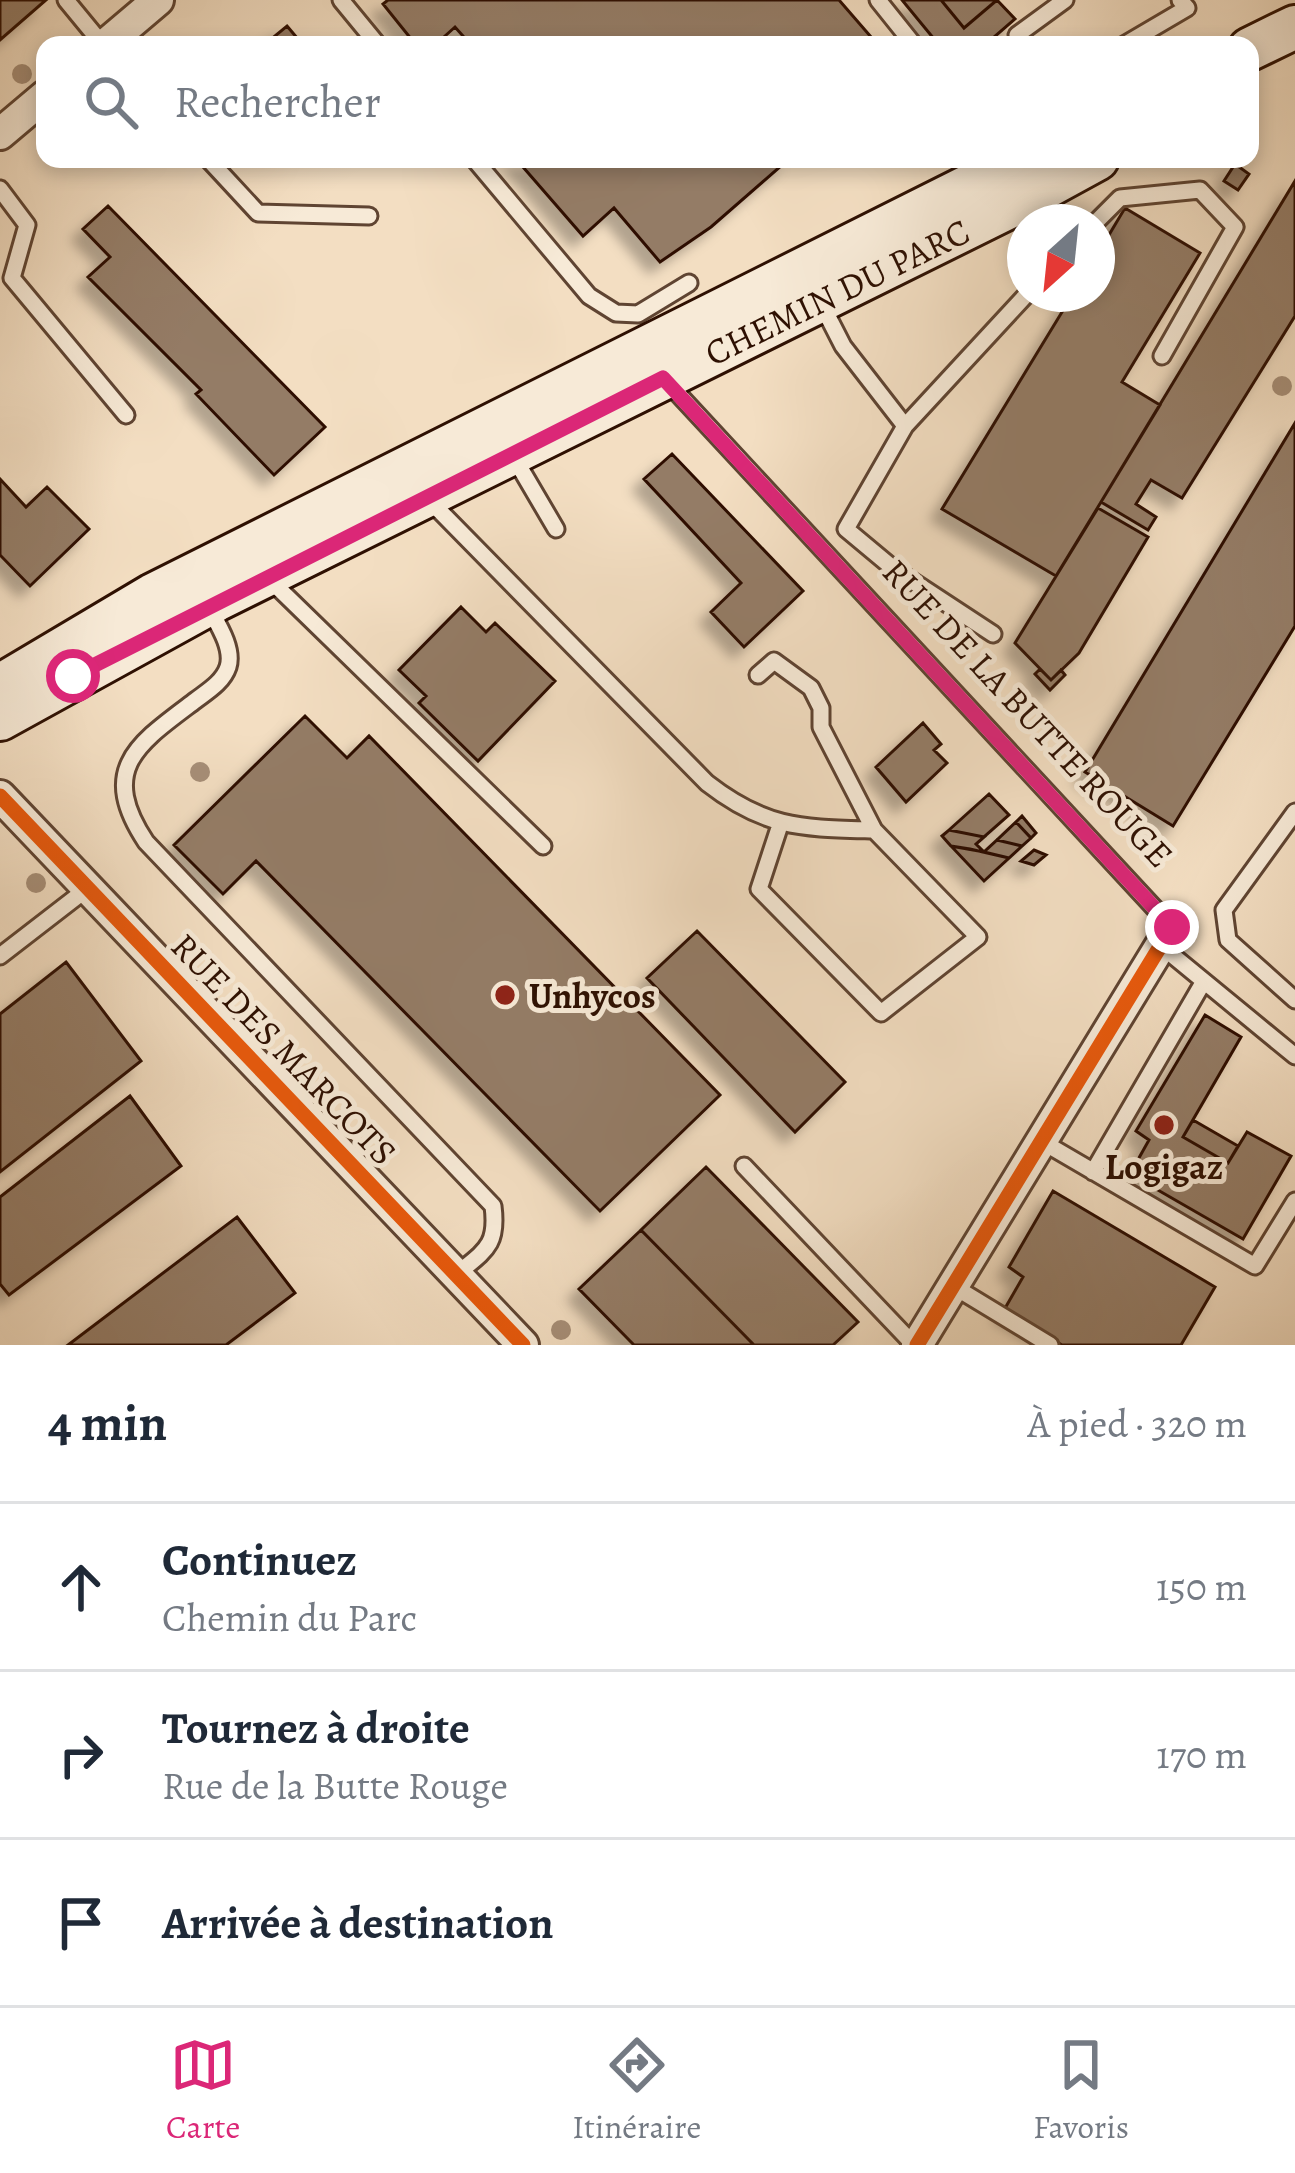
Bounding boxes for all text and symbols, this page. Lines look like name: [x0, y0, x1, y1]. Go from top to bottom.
search box: [36, 36, 1259, 168]
icon: search: [78, 69, 144, 135]
text: Rechercher: [174, 71, 381, 133]
north arrow: [1007, 204, 1115, 312]
street label: CHEMIN DU PARC: [697, 207, 977, 377]
street label: RUE DE LA BUTTE ROUGE: [872, 548, 1184, 878]
route start: [46, 649, 100, 703]
route end: [1145, 900, 1199, 954]
street label: RUE DES MARCOTS: [160, 922, 408, 1176]
place label: Unhycos: [529, 971, 656, 1020]
marker: Unhycos: [492, 982, 518, 1008]
marker: Logigaz: [1151, 1112, 1177, 1138]
place label: Logigaz: [1105, 1142, 1223, 1191]
text: 4 min: [48, 1388, 167, 1458]
text: À pied · 320 m: [1028, 1397, 1247, 1450]
text: Continuez: [162, 1529, 357, 1591]
icon: ahead: [48, 1554, 114, 1620]
text: 150 m: [1156, 1560, 1247, 1613]
text: Chemin du Parc: [162, 1591, 417, 1644]
text: Tournez à droite: [162, 1697, 470, 1759]
icon: right: [48, 1722, 114, 1788]
text: 170 m: [1156, 1728, 1247, 1781]
text: Rue de la Butte Rouge: [162, 1759, 508, 1812]
icon: arrive: [48, 1890, 114, 1956]
text: Arrivée à destination: [162, 1892, 554, 1954]
tab: Carte: [166, 2032, 240, 2149]
tab: Itinéraire: [572, 2032, 701, 2149]
tab: Favoris: [1033, 2032, 1129, 2149]

